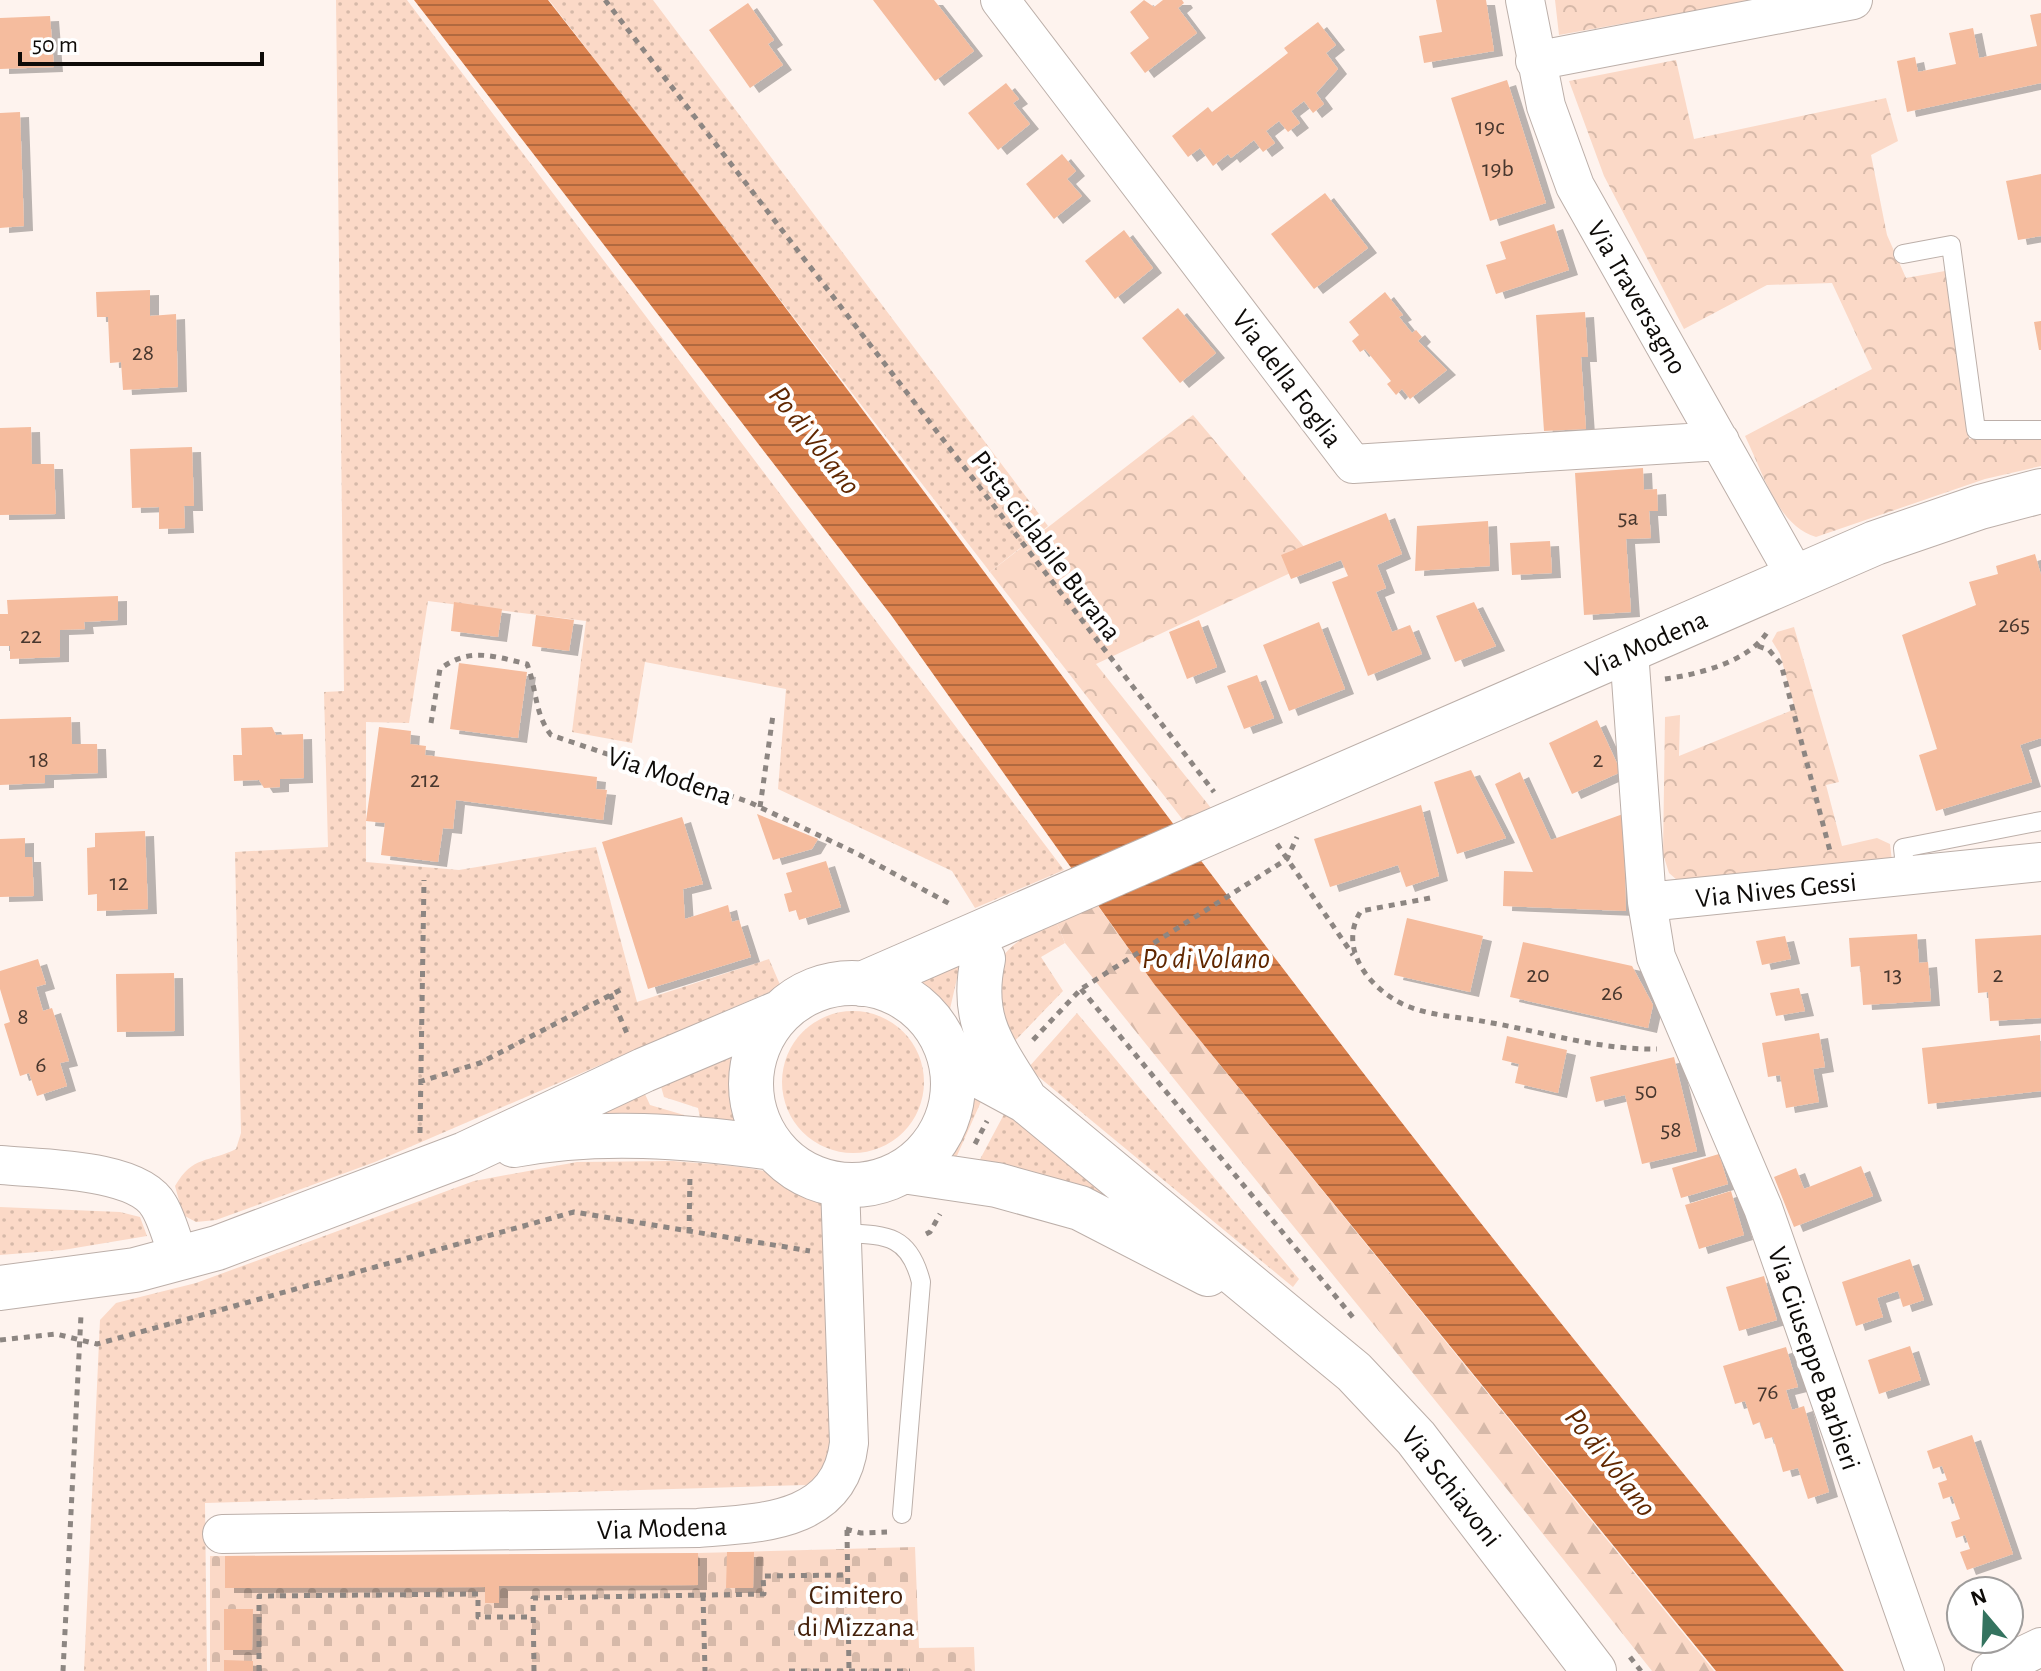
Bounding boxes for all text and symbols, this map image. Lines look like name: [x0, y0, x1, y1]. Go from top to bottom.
scale bar: [20, 16, 262, 66]
text: 50 m: [32, 33, 78, 57]
house number: 19c: [1476, 115, 1504, 139]
house number: 19b: [1482, 157, 1514, 181]
street label: Via Traversagno: [1581, 217, 1691, 379]
street label: Via della Foglia: [1226, 305, 1347, 453]
house number: 28: [132, 341, 154, 365]
water label: Po di Volano: [763, 381, 866, 500]
street label: Pista ciclabile Burana: [965, 446, 1126, 646]
house number: 5a: [1617, 506, 1639, 530]
street label: Via Modena: [1582, 606, 1712, 684]
house number: 265: [1998, 613, 2030, 637]
house number: 22: [20, 624, 42, 648]
street label: Via Modena: [603, 742, 736, 811]
house number: 18: [29, 748, 49, 772]
house number: 2: [1593, 748, 1604, 772]
house number: 212: [410, 768, 440, 792]
street label: Via Nives Gessi: [1694, 869, 1858, 913]
house number: 12: [109, 871, 129, 895]
water label: Po di Volano: [1142, 944, 1270, 974]
house number: 20: [1526, 963, 1550, 987]
house number: 13: [1884, 963, 1902, 987]
house number: 2: [1993, 963, 2004, 987]
house number: 26: [1601, 981, 1623, 1005]
house number: 8: [17, 1005, 29, 1029]
house number: 6: [35, 1053, 47, 1077]
house number: 50: [1635, 1079, 1657, 1103]
house number: 58: [1660, 1118, 1682, 1142]
street label: Via Giuseppe Barbieri: [1762, 1243, 1864, 1474]
house number: 76: [1757, 1380, 1779, 1404]
water label: Po di Volano: [1559, 1403, 1662, 1522]
street label: Via Schiavoni: [1395, 1422, 1506, 1552]
street label: Via Modena: [597, 1513, 728, 1545]
north arrow: [1945, 1575, 2025, 1655]
park label: Cimitero di Mizzana: [797, 1582, 915, 1642]
text: N: [1968, 1584, 1990, 1610]

